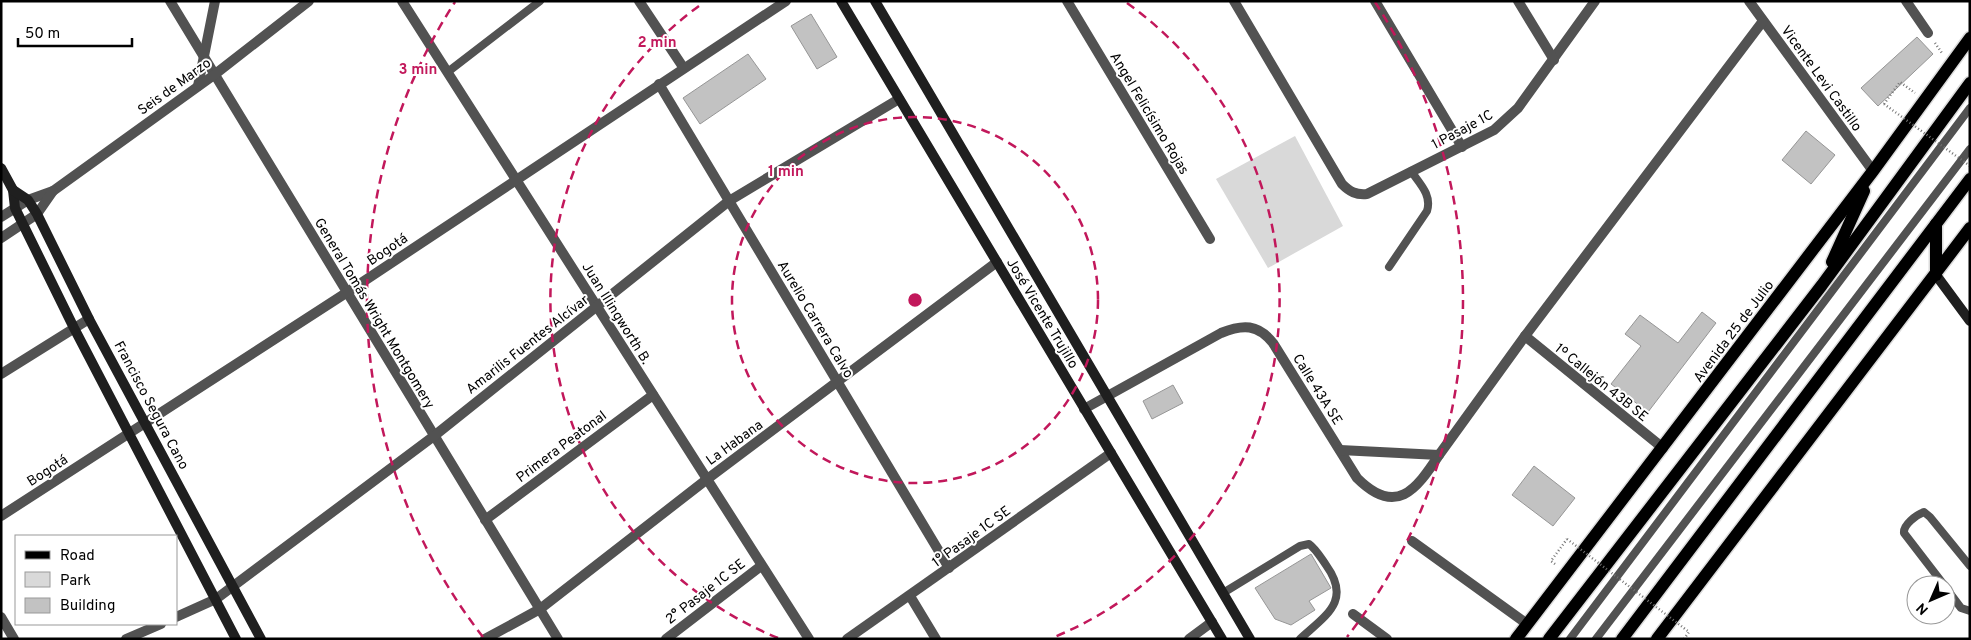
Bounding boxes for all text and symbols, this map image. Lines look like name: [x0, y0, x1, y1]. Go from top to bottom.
scale bar: [18, 15, 131, 47]
street label: Vicente Levi Castillo: [1777, 23, 1865, 135]
text: 50 m: [25, 25, 60, 44]
text: 2 min: [637, 34, 677, 53]
street label: Angel Felicísimo Rojas: [1106, 50, 1192, 178]
street label: Seis de Marzo: [135, 55, 215, 119]
text: 3 min: [398, 61, 438, 80]
street label: 1 Pasaje 1C: [1429, 107, 1496, 154]
text: 1 min: [768, 163, 804, 182]
street label: General Tomás Wright Montgomery: [310, 215, 438, 412]
street label: Bogotá: [364, 230, 411, 270]
street label: José Vicente Trujillo: [1002, 256, 1081, 372]
street label: Aurelio Carrera Calvo: [773, 258, 857, 382]
street label: Juan Illingworth B.: [578, 260, 654, 368]
street label: Avenida 25 de Julio: [1690, 277, 1778, 386]
centre of rings: [906, 291, 924, 309]
street label: Amarilis Fuentes Alcívar: [463, 292, 593, 398]
street label: Francisco Segura Cano: [110, 339, 192, 473]
street label: 1º Callejón 43B SE: [1551, 340, 1651, 426]
street label: Calle 43A SE: [1288, 351, 1345, 428]
street label: Primera Peatonal: [513, 408, 610, 487]
street label: La Habana: [703, 417, 767, 470]
street label: Bogotá: [24, 452, 72, 491]
street label: 1° Pasaje 1C SE: [929, 503, 1015, 571]
legend: [15, 535, 178, 625]
text: Road: [60, 547, 95, 566]
street label: 2° Pasaje 1C SE: [663, 556, 749, 629]
text: Park: [60, 572, 91, 591]
north arrow: [1906, 575, 1956, 625]
text: Building: [60, 597, 115, 616]
text: N: [1913, 599, 1932, 618]

